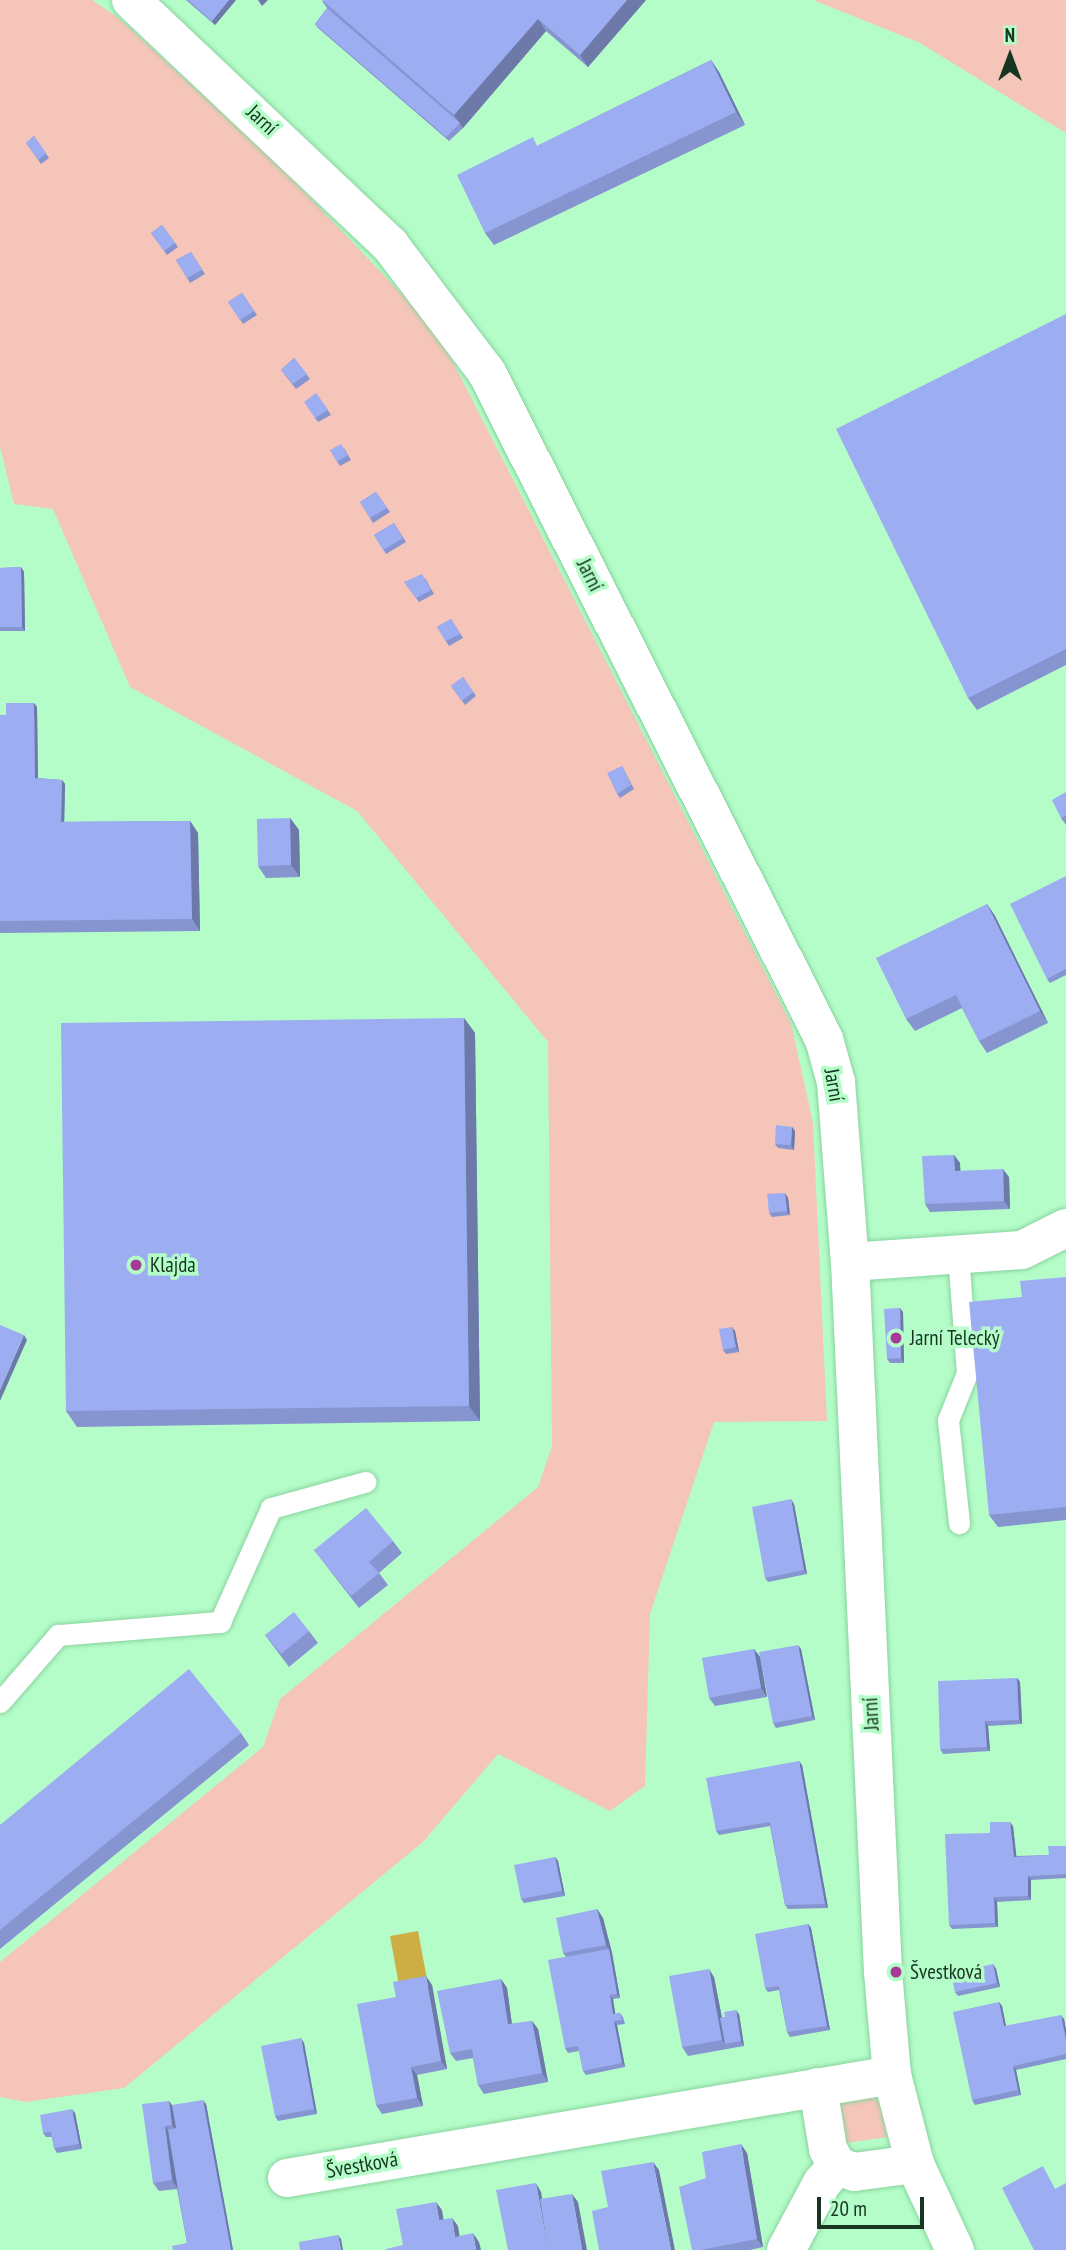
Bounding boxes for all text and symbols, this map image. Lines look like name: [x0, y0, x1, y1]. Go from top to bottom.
north arrow: [975, 21, 1045, 91]
text: N: [1005, 23, 1015, 47]
street label: Jarní: [241, 100, 283, 140]
street label: Jarní: [571, 555, 609, 595]
street label: Jarní: [819, 1067, 849, 1103]
place label: Klajda: [150, 1252, 196, 1278]
marker: Klajda: [128, 1257, 144, 1273]
place label: Jarní Telecký: [910, 1325, 1000, 1351]
marker: Jarní Telecký: [888, 1330, 904, 1346]
street label: Jarní: [858, 1697, 884, 1731]
place label: Švestková: [910, 1959, 982, 1985]
marker: Švestková: [888, 1964, 904, 1980]
street label: Švestková: [324, 2146, 400, 2184]
scale bar: [821, 2184, 928, 2228]
text: 20 m: [830, 2195, 867, 2222]

